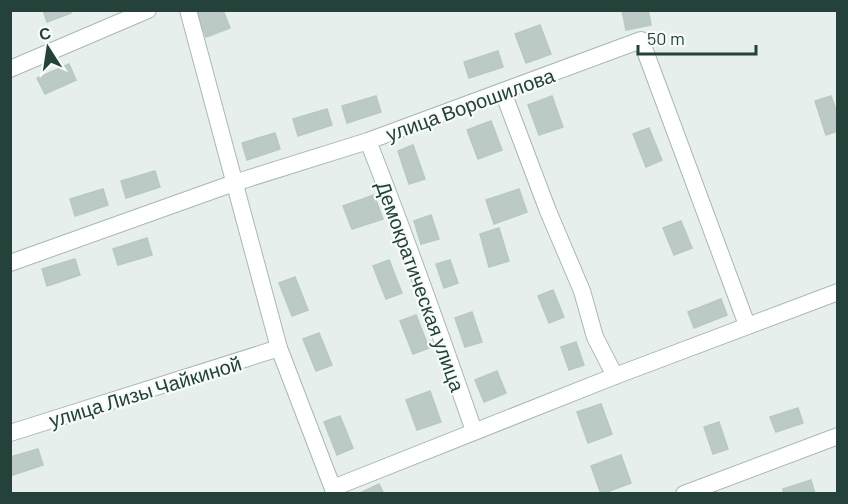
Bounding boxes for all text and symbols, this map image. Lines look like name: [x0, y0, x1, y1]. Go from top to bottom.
north arrow: [18, 18, 78, 78]
scale bar: [638, 18, 756, 56]
text: С: [37, 22, 53, 43]
text: 50 m: [647, 27, 685, 49]
street label: улица Ворошилова: [383, 62, 558, 146]
street label: Демократическая улица: [372, 178, 471, 395]
street label: улица Лизы Чайкиной: [46, 350, 244, 432]

